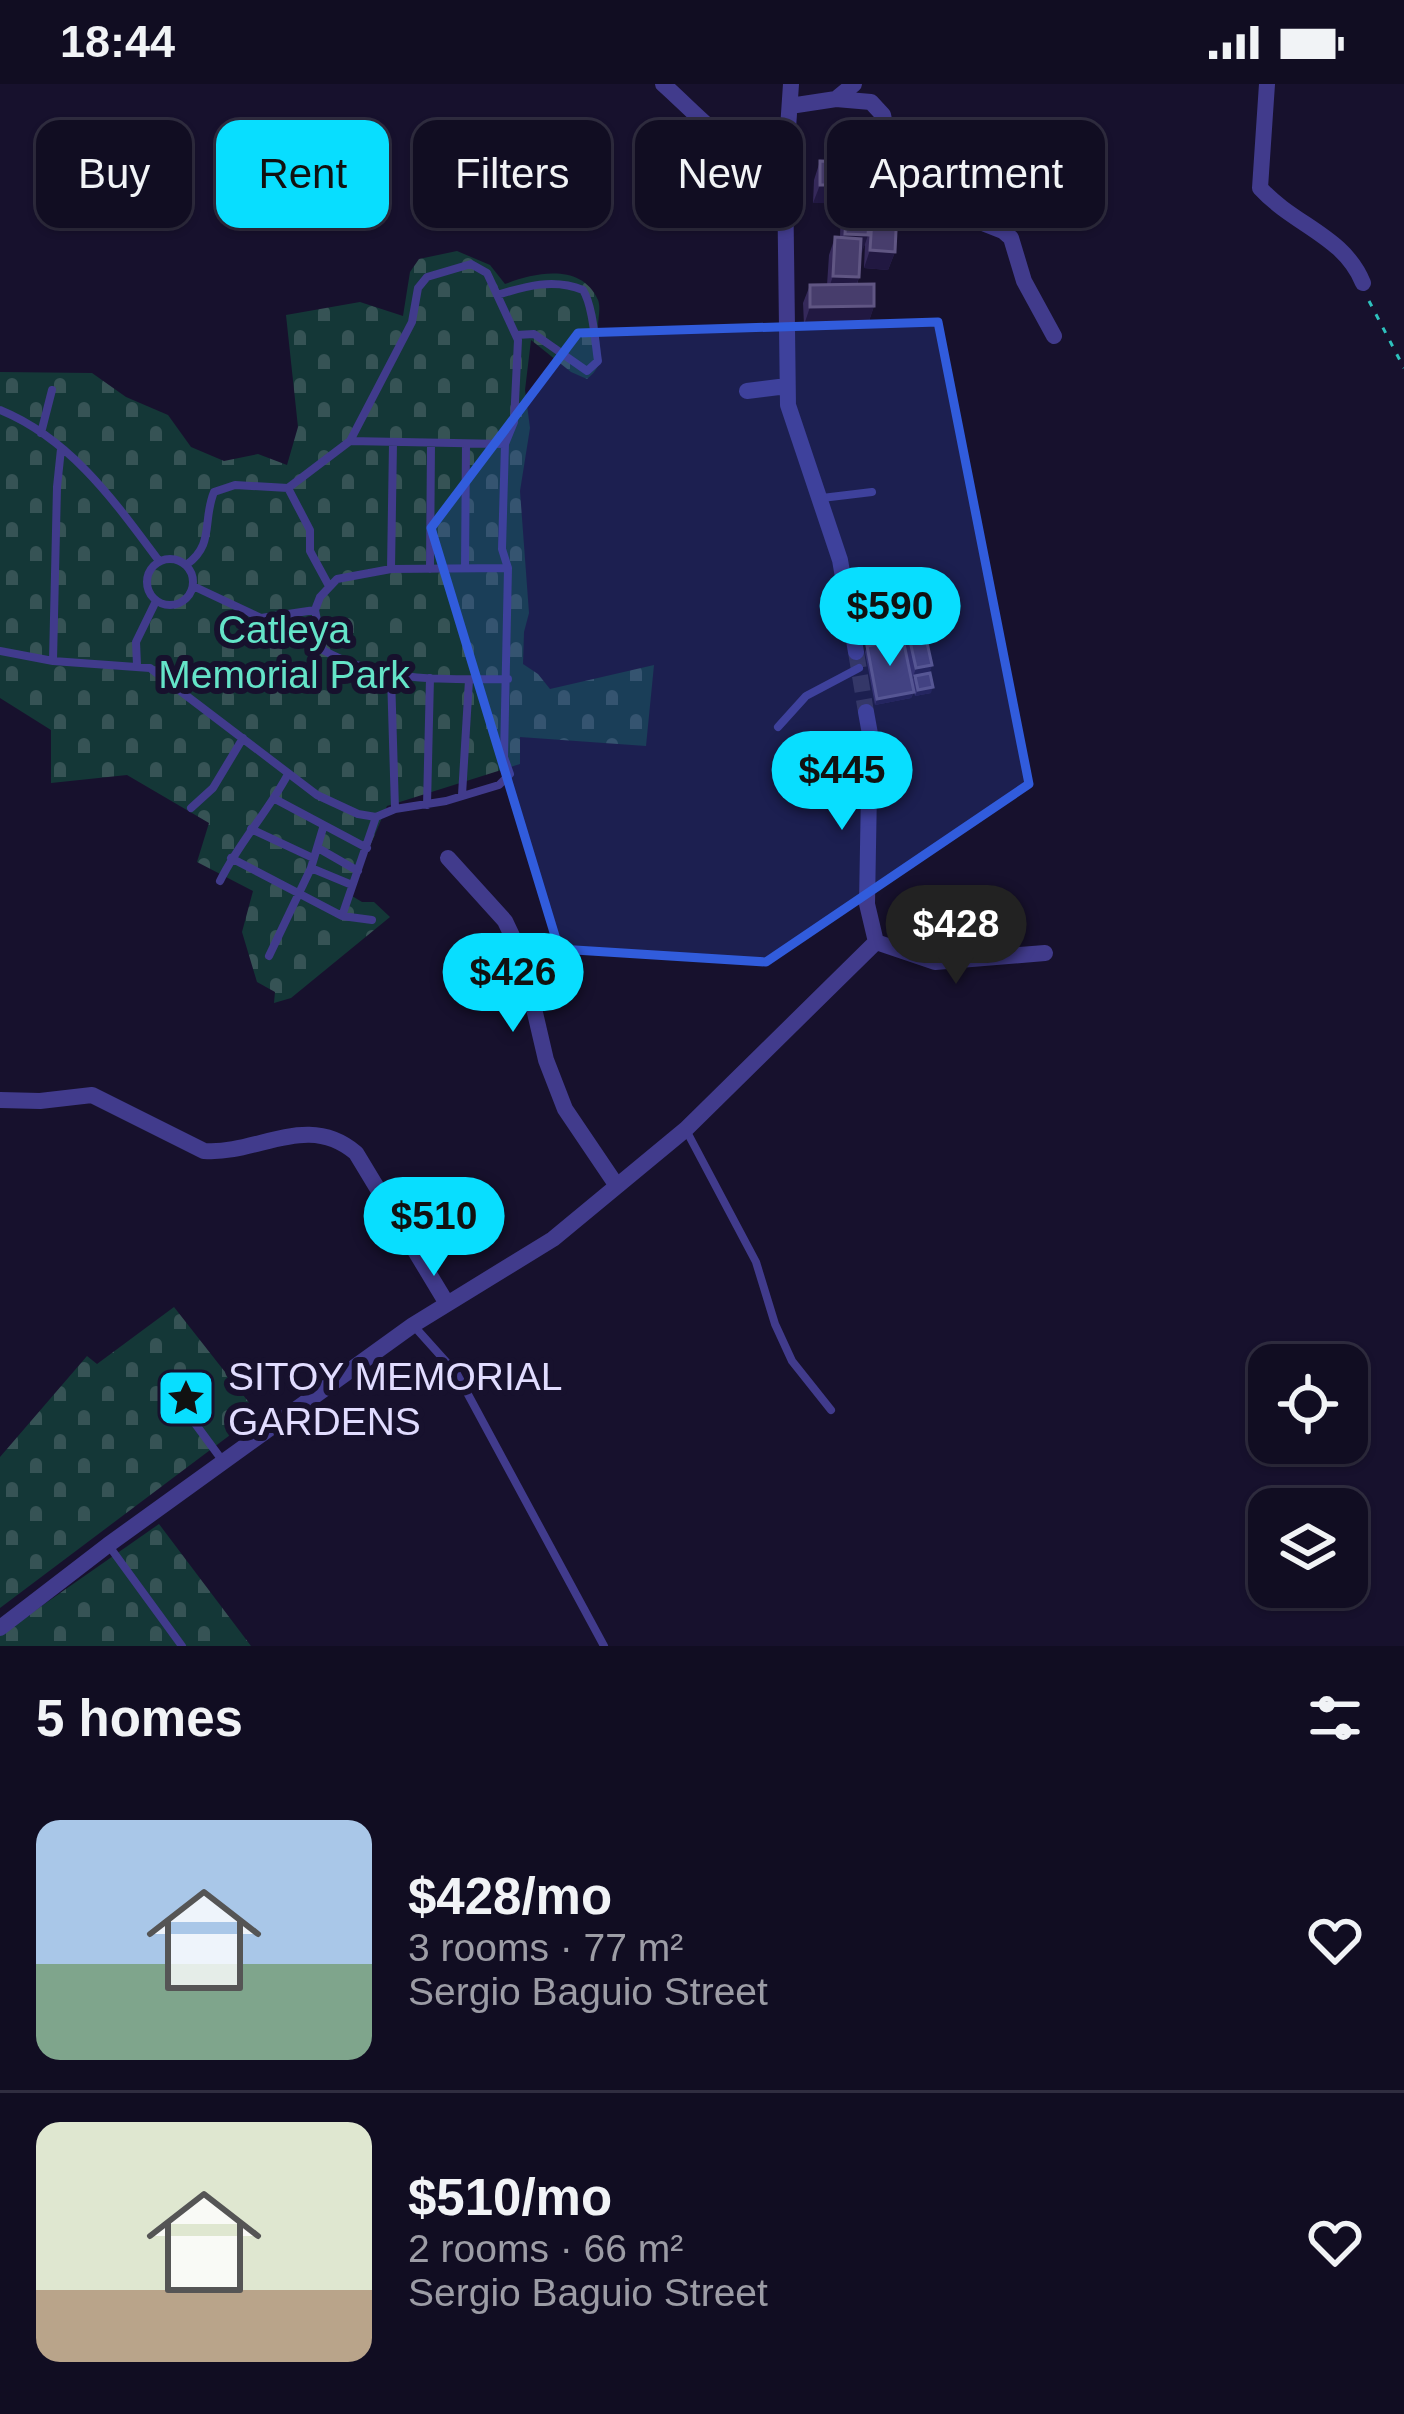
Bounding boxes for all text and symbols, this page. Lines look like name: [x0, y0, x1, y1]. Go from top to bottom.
text: 18:44: [60, 16, 175, 67]
chip: Buy: [36, 120, 192, 228]
chip: Rent: [216, 120, 389, 228]
chip: Filters: [413, 120, 611, 228]
chip: New: [635, 120, 803, 228]
chip: Apartment: [827, 120, 1105, 228]
pin: $590: [819, 567, 961, 669]
text: $590: [847, 584, 933, 627]
park label: Catleya Memorial Park: [158, 608, 410, 696]
pin: $445: [771, 731, 913, 833]
text: $445: [799, 748, 885, 791]
pin: $428: [885, 885, 1027, 987]
text: $428: [913, 902, 999, 945]
pin: $426: [442, 933, 584, 1035]
text: $426: [470, 950, 556, 993]
pin: $510: [363, 1177, 505, 1279]
text: $510: [391, 1194, 477, 1237]
map controls: [1248, 1344, 1368, 1608]
button: locate: [1248, 1344, 1368, 1464]
place label: SITOY MEMORIAL GARDENS: [228, 1355, 562, 1443]
place icon: SITOY MEMORIAL GARDENS: [155, 1367, 217, 1429]
button: layers: [1248, 1488, 1368, 1608]
icon: filters: [1302, 1685, 1368, 1751]
text: 5 homes: [36, 1690, 243, 1747]
icon: home: [132, 1868, 276, 2012]
text: $428/mo: [408, 1868, 612, 1925]
icon: heart: [1302, 1907, 1368, 1973]
text: 3 rooms · 77 m²: [408, 1926, 683, 1969]
text: Sergio Baguio Street: [408, 1970, 768, 2013]
text: $510/mo: [408, 2169, 612, 2226]
icon: home: [132, 2170, 276, 2314]
icon: heart: [1302, 2209, 1368, 2275]
text: 2 rooms · 66 m²: [408, 2227, 683, 2270]
text: Sergio Baguio Street: [408, 2271, 768, 2314]

